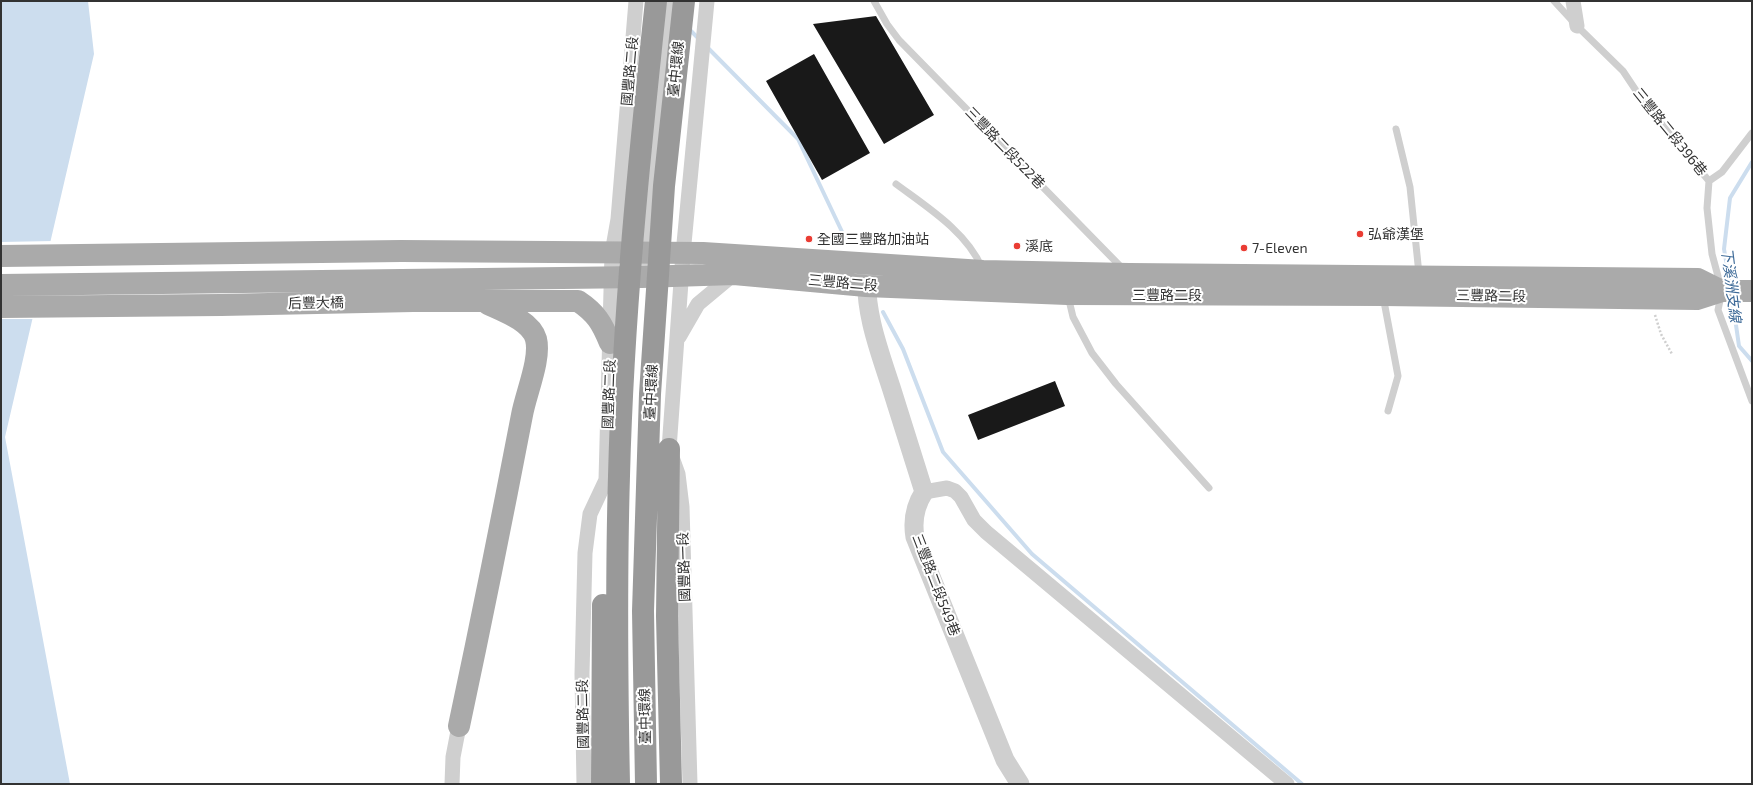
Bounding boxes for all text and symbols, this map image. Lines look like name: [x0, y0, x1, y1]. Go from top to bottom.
street label: 國豐路二段: [619, 35, 641, 107]
street label: 臺中環線: [665, 40, 687, 98]
street label: 三豐路二段396巷: [1630, 85, 1710, 179]
street label: 三豐路二段522巷: [962, 104, 1048, 192]
place label: 弘爺漢堡: [1368, 226, 1424, 242]
marker: 弘爺漢堡: [1355, 229, 1365, 239]
place label: 全國三豐路加油站: [817, 231, 929, 247]
marker: 全國三豐路加油站: [804, 234, 814, 244]
place label: 溪底: [1025, 238, 1053, 254]
place label: 7-Eleven: [1252, 240, 1308, 256]
marker: 溪底: [1012, 241, 1022, 251]
marker: 7-Eleven: [1239, 243, 1249, 253]
water label: 下溪洲支線: [1717, 247, 1745, 323]
street label: 三豐路二段: [807, 272, 879, 294]
street label: 三豐路二段: [1132, 287, 1202, 303]
street label: 三豐路二段: [1456, 287, 1526, 305]
street label: 后豐大橋: [288, 294, 344, 312]
street label: 國豐路二段: [599, 359, 619, 429]
street label: 臺中環線: [641, 364, 661, 420]
street label: 國豐路一段: [674, 532, 694, 602]
street label: 三豐路二段549巷: [909, 532, 963, 638]
street label: 國豐路二段: [574, 679, 592, 749]
street label: 臺中環線: [636, 688, 654, 744]

